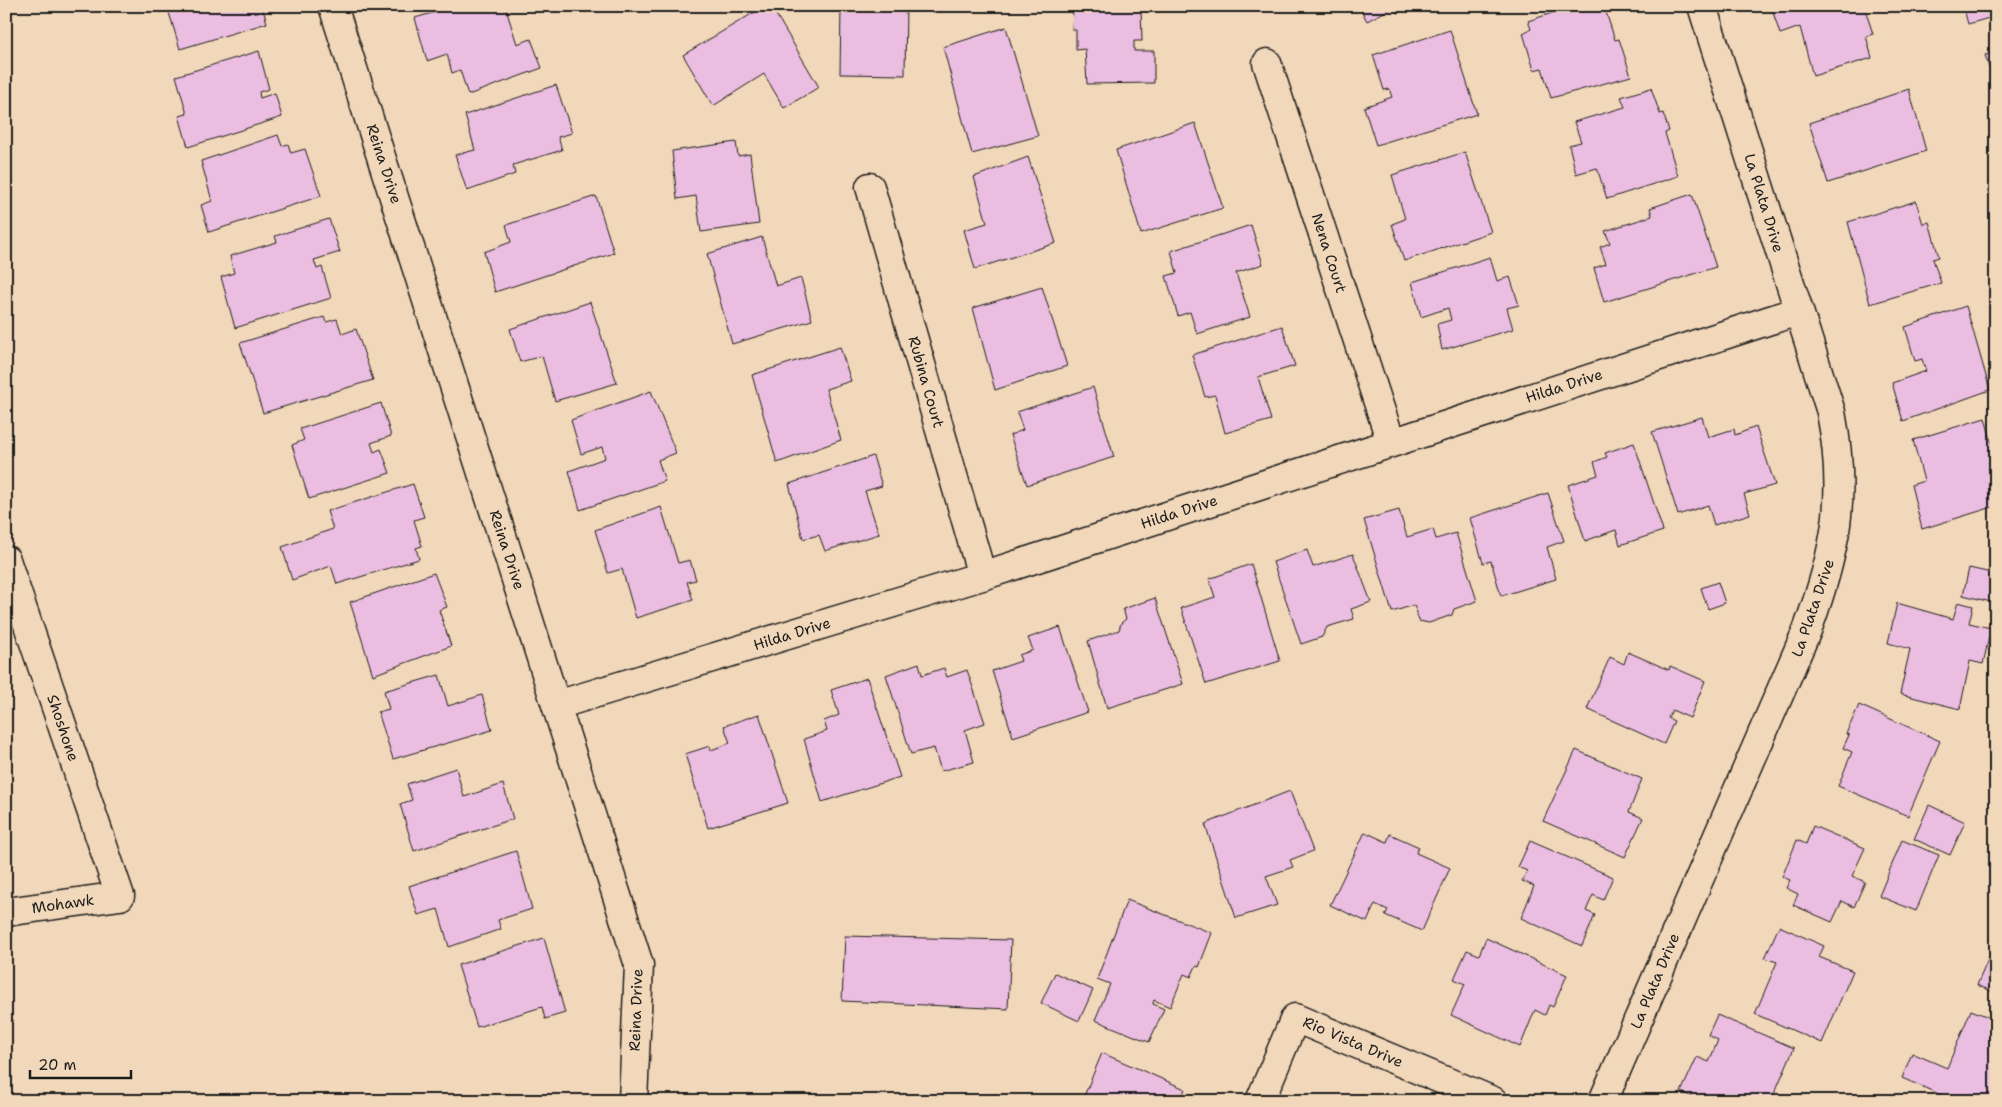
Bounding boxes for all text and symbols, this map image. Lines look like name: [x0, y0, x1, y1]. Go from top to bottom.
street label: Reina Drive: [362, 122, 406, 206]
street label: La Plata Drive: [1739, 151, 1789, 255]
street label: Nena Court: [1307, 210, 1351, 296]
street label: Rubina Court: [903, 334, 949, 430]
street label: Hilda Drive: [1523, 364, 1605, 408]
street label: Hilda Drive: [1138, 490, 1220, 534]
street label: Reina Drive: [485, 508, 529, 592]
street label: La Plata Drive: [1787, 556, 1839, 660]
street label: Hilda Drive: [751, 613, 833, 655]
street label: Shoshone: [42, 692, 84, 764]
street label: Mohawk: [30, 890, 96, 918]
street label: La Plata Drive: [1626, 930, 1684, 1032]
street label: Reina Drive: [625, 968, 647, 1052]
street label: Rio Vista Drive: [1300, 1012, 1406, 1072]
scale bar: [30, 1047, 131, 1079]
text: 20 m: [38, 1055, 77, 1075]

